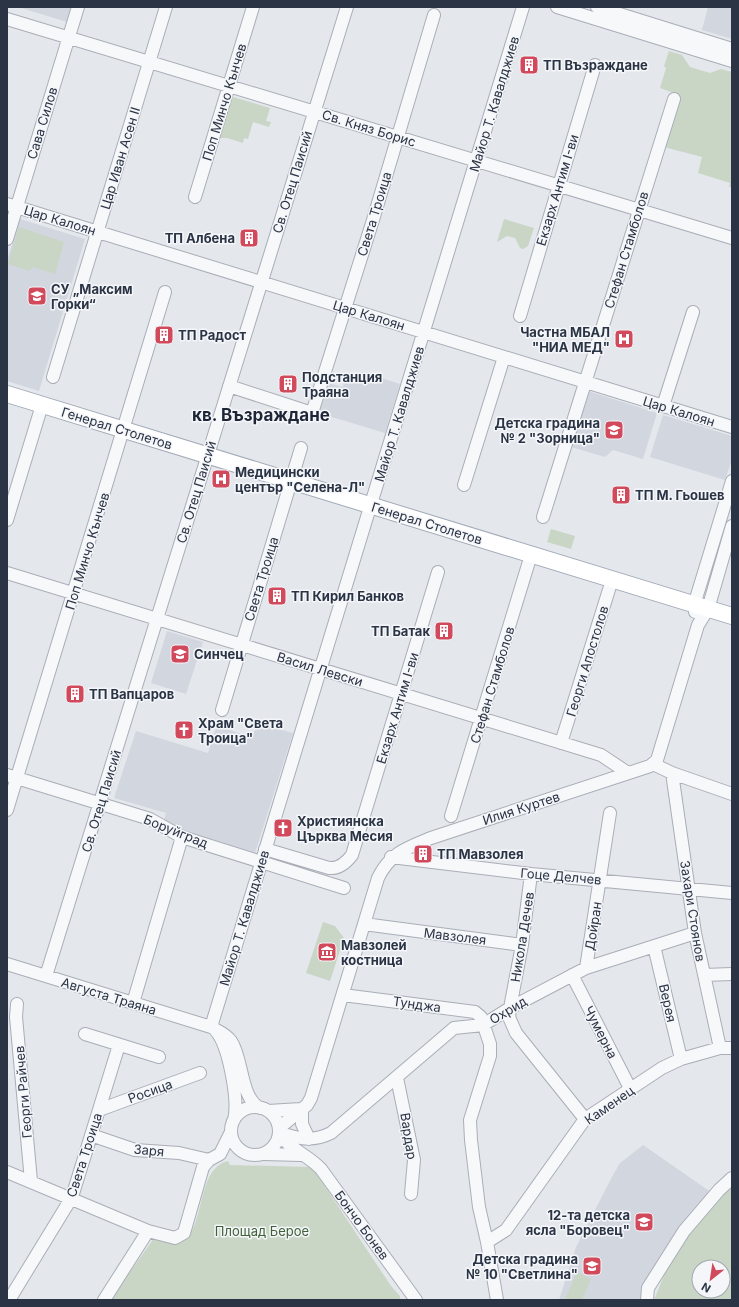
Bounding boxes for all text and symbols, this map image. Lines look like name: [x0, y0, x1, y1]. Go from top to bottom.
street label: Майор Т. Кавалджиев: [466, 34, 522, 174]
street label: Поп Минчо Кънчев: [199, 41, 249, 163]
building icon: ТП Възраждане: [518, 54, 540, 76]
place label: ТП Възраждане: [543, 57, 648, 73]
street label: Сава Силов: [23, 85, 61, 161]
street label: Цар Иван Асен II: [97, 105, 143, 211]
street label: Св. Княз Борис: [320, 106, 418, 150]
street label: Св. Отец Паисий: [269, 129, 315, 235]
street label: Екзарх Антим I-ви: [532, 132, 582, 248]
street label: Света Троица: [354, 170, 394, 258]
street label: Стефан Стамболов: [601, 189, 651, 311]
street label: Цар Калоян: [22, 201, 98, 239]
building icon: ТП Албена: [238, 227, 260, 249]
place label: ТП Албена: [165, 230, 235, 246]
place label: СУ „Максим Горки“: [51, 281, 133, 312]
school or university icon: СУ „Максим Горки“: [26, 285, 48, 307]
street label: Цар Калоян: [331, 296, 407, 334]
building icon: ТП Радост: [153, 324, 175, 346]
place label: Частна МБАЛ "НИА МЕД": [520, 324, 610, 355]
place label: ТП Радост: [178, 327, 247, 343]
hospital icon: Частна МБАЛ "НИА МЕД": [613, 328, 635, 350]
street label: Майор Т. Кавалджиев: [371, 344, 427, 484]
place label: Подстанция Траяна: [302, 369, 382, 400]
building icon: Подстанция Траяна: [277, 373, 299, 395]
street label: Цар Калоян: [641, 392, 717, 430]
street label: Генерал Столетов: [60, 404, 174, 452]
district label: кв. Възраждане: [192, 405, 330, 425]
place label: Детска градина № 2 "Зорница": [495, 415, 600, 446]
school or university icon: Детска градина № 2 "Зорница": [603, 419, 625, 441]
street label: Св. Отец Паисий: [173, 439, 219, 545]
place label: Медицински център "Селена-Л": [235, 464, 365, 495]
hospital icon: Медицински център "Селена-Л": [210, 468, 232, 490]
building icon: ТП М. Гьошев: [610, 484, 632, 506]
place label: ТП М. Гьошев: [635, 487, 725, 503]
street label: Поп Минчо Кънчев: [62, 490, 112, 612]
street label: Генерал Столетов: [370, 499, 484, 547]
street label: Света Троица: [241, 535, 281, 623]
building icon: ТП Кирил Банков: [266, 585, 288, 607]
place label: ТП Кирил Банков: [291, 588, 404, 604]
street label: Георги Апостолов: [563, 604, 611, 718]
building icon: ТП Батак: [433, 620, 455, 642]
place label: ТП Батак: [371, 623, 430, 639]
street label: Стефан Стамболов: [467, 624, 517, 746]
school or university icon: Синчец: [169, 643, 191, 665]
place label: Синчец: [194, 646, 244, 662]
street label: Васил Левски: [275, 648, 365, 690]
street label: Екзарх Антим I-ви: [372, 650, 422, 766]
building icon: ТП Вапцаров: [64, 683, 86, 705]
place label: ТП Вапцаров: [89, 686, 175, 702]
place label: Храм "Света Троица": [198, 715, 283, 746]
church icon: Храм "Света Троица": [173, 719, 195, 741]
street label: Св. Отец Паисий: [78, 748, 124, 854]
street label: Илия Куртев: [480, 788, 562, 828]
street label: Боруйград: [141, 811, 211, 851]
place label: Християнска Църква Месия: [297, 813, 393, 844]
church icon: Християнска Църква Месия: [272, 817, 294, 839]
building icon: ТП Мавзолея: [412, 843, 434, 865]
place label: ТП Мавзолея: [437, 846, 523, 862]
street label: Майор Т. Кавалджиев: [216, 848, 272, 988]
street label: Захари Стоянов: [677, 859, 709, 963]
street label: Гоце Делчев: [520, 864, 602, 888]
street label: Никола Дечев: [507, 891, 537, 983]
street label: Дойран: [581, 900, 605, 952]
street label: Мавзолея: [423, 924, 487, 948]
place label: Мавзолей костница: [341, 937, 407, 968]
museum icon: Мавзолей костница: [316, 941, 338, 963]
street label: Августа Траяна: [59, 974, 159, 1018]
street label: Верея: [656, 982, 680, 1024]
street label: Тунджа: [392, 993, 442, 1015]
street label: Охрид: [486, 993, 530, 1027]
street label: Чумерна: [581, 1003, 621, 1061]
street label: Георги Райчев: [11, 1045, 35, 1139]
street label: Росица: [126, 1076, 174, 1106]
street label: Каменец: [581, 1082, 637, 1128]
street label: Света Троица: [63, 1111, 105, 1199]
street label: Вардар: [397, 1111, 421, 1161]
street label: Заря: [133, 1140, 165, 1160]
street label: Бончо Бонев: [332, 1187, 392, 1263]
place label: 12-та детска ясла "Боровец": [526, 1207, 630, 1238]
school or university icon: 12-та детска ясла "Боровец": [633, 1211, 655, 1233]
park label: Площад Берое: [215, 1223, 309, 1239]
place label: Детска градина № 10 "Светлина": [466, 1251, 578, 1282]
school or university icon: Детска градина № 10 "Светлина": [581, 1255, 603, 1277]
north arrow: [691, 1259, 731, 1299]
text: N: [699, 1280, 713, 1296]

